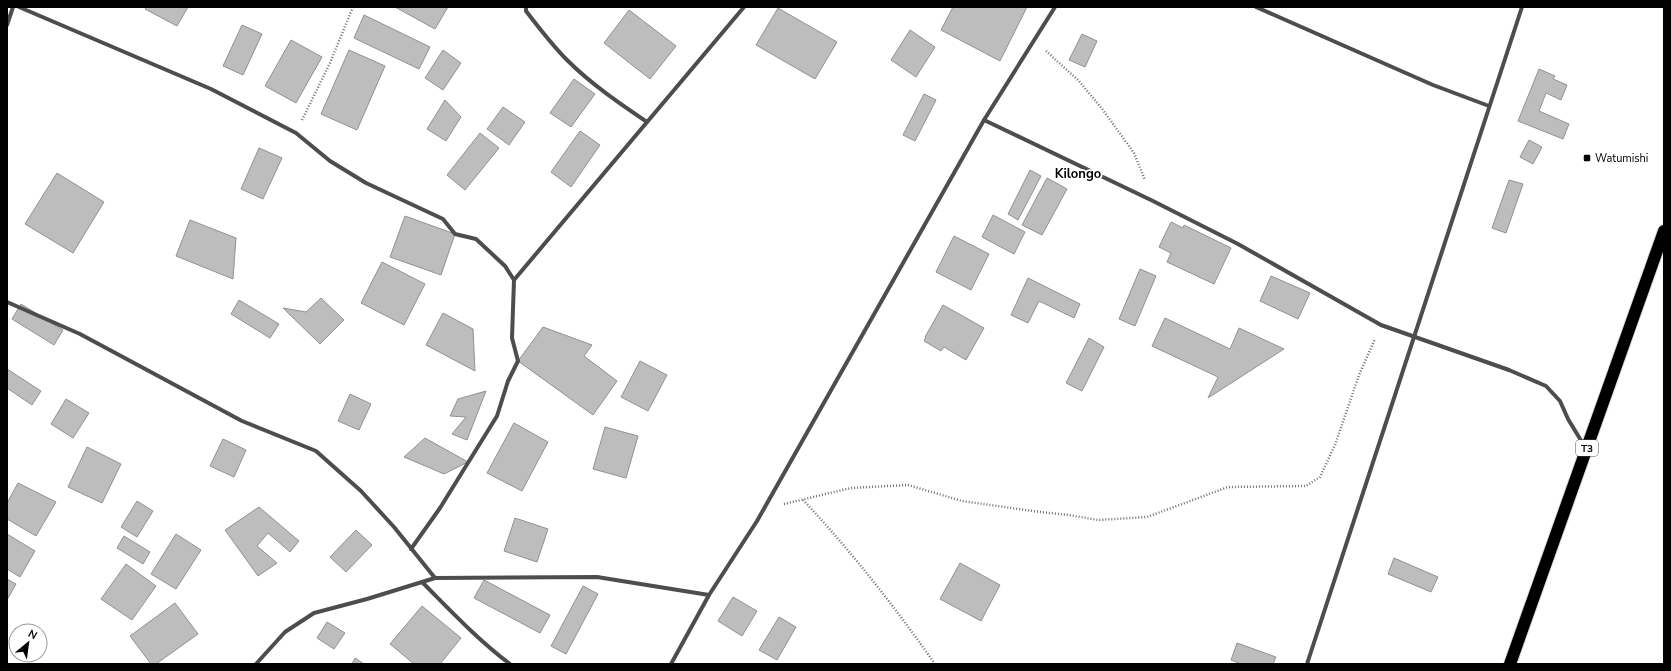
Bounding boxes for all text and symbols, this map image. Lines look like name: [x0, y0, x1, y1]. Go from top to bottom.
place label: Watumishi: [1595, 151, 1648, 166]
marker: Watumishi: [1582, 153, 1592, 163]
district label: Kilongo: [1055, 165, 1101, 183]
road number: T3: [1576, 440, 1598, 456]
north arrow: [8, 623, 48, 663]
text: N: [25, 626, 40, 643]

